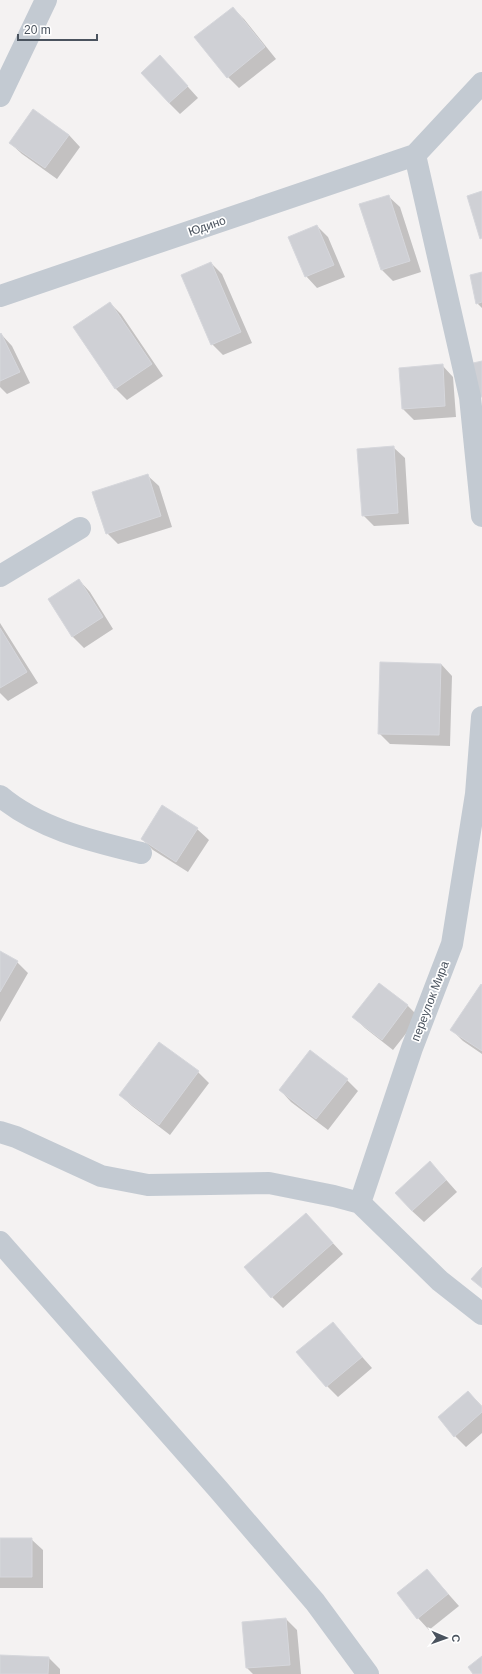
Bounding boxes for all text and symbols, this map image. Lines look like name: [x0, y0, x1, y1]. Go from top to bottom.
scale bar: [18, 16, 97, 42]
text: 20 m: [24, 23, 51, 37]
street label: Юдино: [186, 213, 228, 239]
street label: переулок Мира: [408, 959, 452, 1043]
north arrow: [426, 1618, 466, 1658]
text: С: [450, 1634, 462, 1643]

